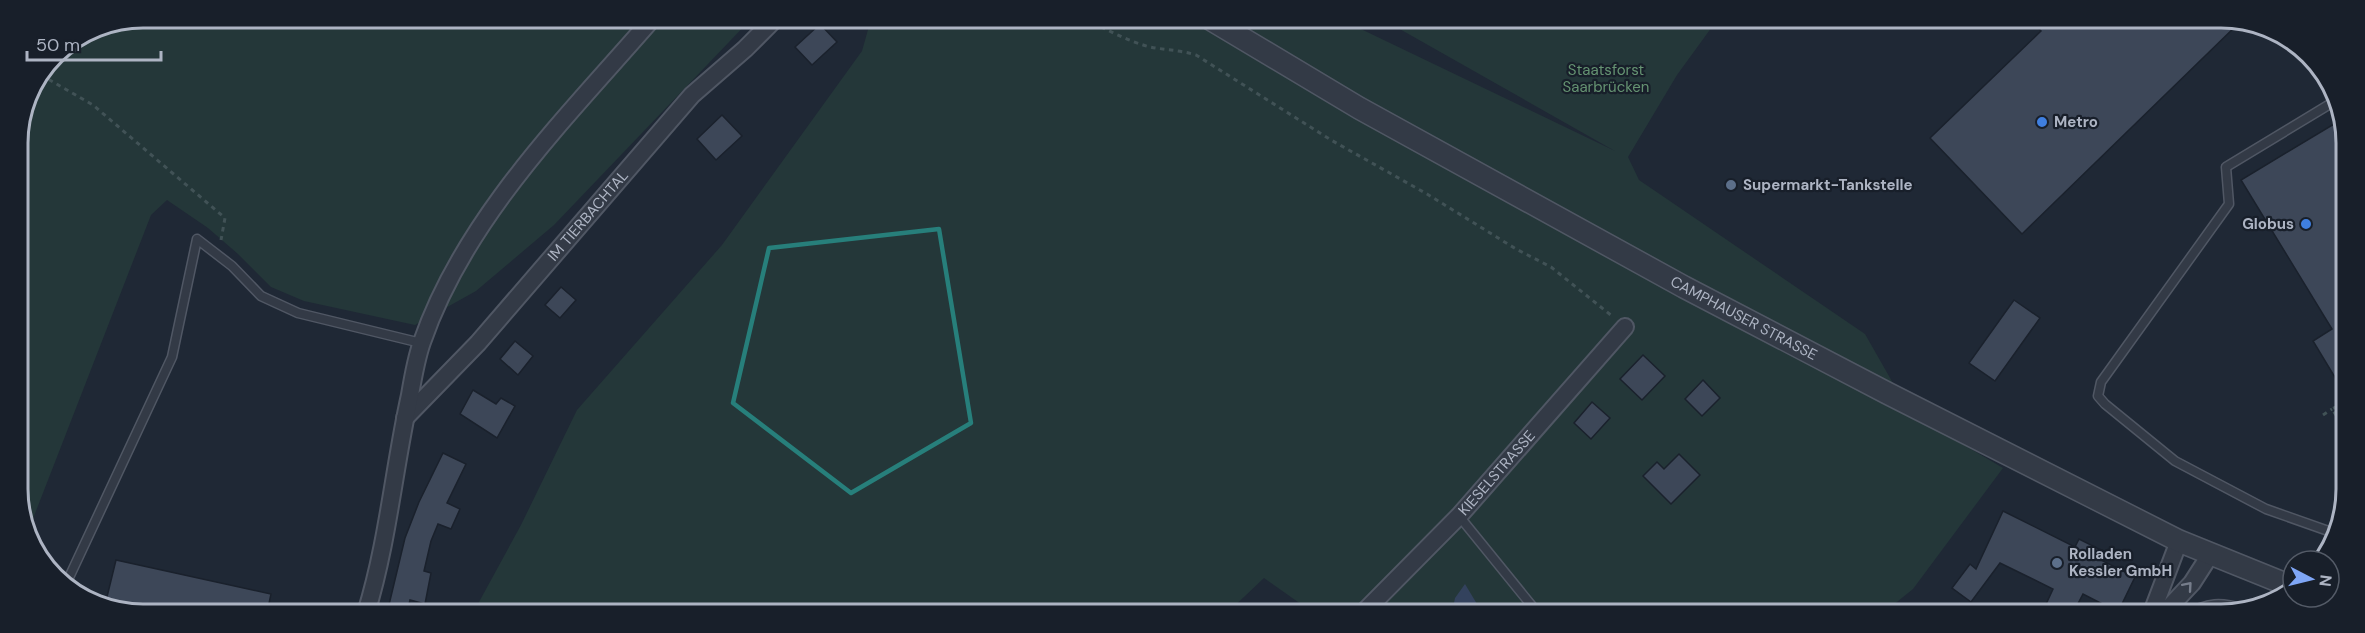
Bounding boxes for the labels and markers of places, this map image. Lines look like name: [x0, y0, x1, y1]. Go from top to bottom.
place label: Metro: [2054, 112, 2098, 132]
marker: Metro: [2035, 115, 2049, 129]
place label: Supermarkt-Tankstelle: [1743, 175, 1913, 195]
marker: Supermarkt-Tankstelle: [1724, 178, 1738, 192]
place label: Globus: [2242, 214, 2294, 234]
marker: Globus: [2299, 217, 2313, 231]
place label: Rolladen Kessler GmbH: [2069, 544, 2172, 581]
marker: Rolladen Kessler GmbH: [2050, 556, 2064, 570]

